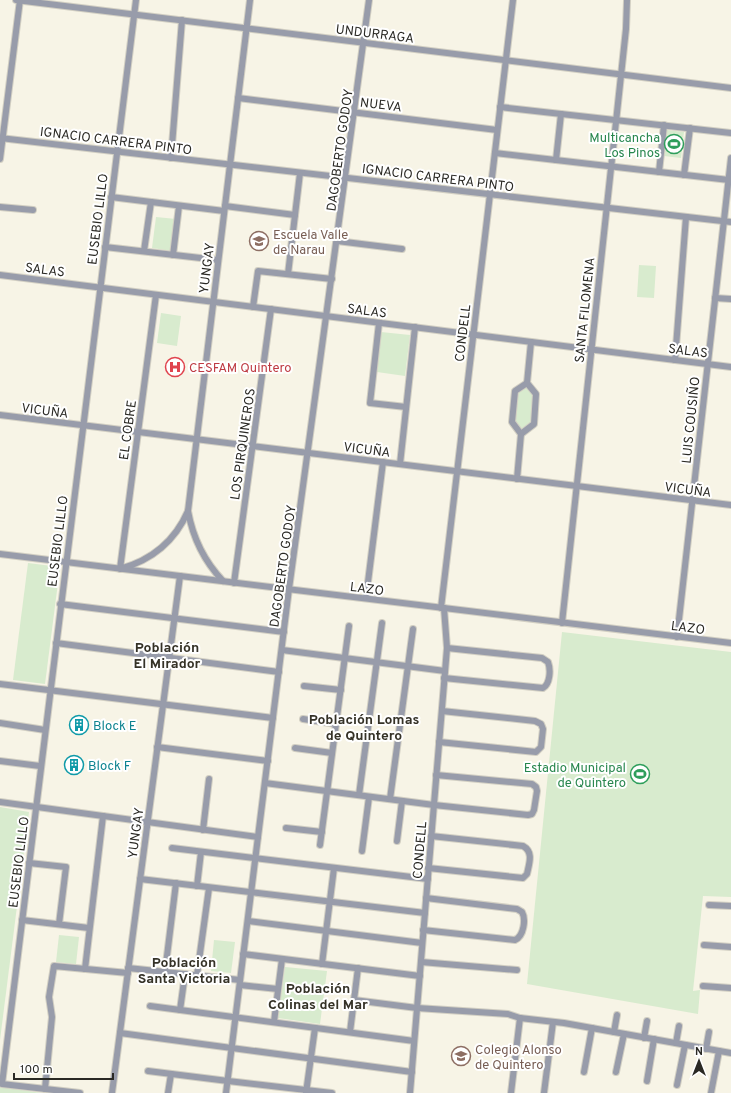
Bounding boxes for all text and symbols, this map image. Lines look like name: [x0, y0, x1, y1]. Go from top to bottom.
street label: UNDURRAGA: [335, 22, 415, 48]
street label: DAGOBERTO GODOY: [324, 88, 357, 213]
street label: NUEVA: [359, 95, 403, 116]
street label: IGNACIO CARRERA PINTO: [39, 125, 193, 159]
place label: Multicancha Los Pinos: [589, 131, 660, 162]
sports icon: Multicancha Los Pinos: [663, 133, 685, 155]
street label: IGNACIO CARRERA PINTO: [361, 162, 515, 196]
street label: EUSEBIO LILLO: [85, 173, 113, 266]
place label: Escuela Valle de Narau: [273, 228, 348, 259]
school or university icon: Escuela Valle de Narau: [248, 230, 270, 252]
street label: YUNGAY: [197, 242, 219, 295]
street label: SANTA FILOMENA: [572, 256, 600, 364]
street label: SALAS: [24, 261, 65, 281]
street label: SALAS: [346, 302, 387, 322]
street label: CONDELL: [453, 304, 475, 363]
street label: SALAS: [667, 342, 708, 362]
hospital icon: CESFAM Quintero: [164, 356, 186, 378]
place label: CESFAM Quintero: [189, 361, 292, 377]
street label: LUIS COUSIÑO: [678, 376, 705, 464]
street label: LOS PIRQUINEROS: [228, 387, 260, 501]
street label: EL COBRE: [117, 399, 141, 461]
street label: VICUÑA: [20, 400, 69, 423]
street label: VICUÑA: [342, 439, 391, 462]
street label: VICUÑA: [663, 479, 712, 502]
street label: EUSEBIO LILLO: [45, 495, 73, 588]
street label: DAGOBERTO GODOY: [267, 504, 300, 629]
street label: LAZO: [349, 580, 385, 600]
street label: LAZO: [670, 619, 706, 639]
district label: Población El Mirador: [134, 640, 201, 673]
district label: Población Lomas de Quintero: [309, 712, 419, 745]
building icon: Block E: [68, 714, 90, 736]
place label: Block E: [93, 719, 137, 735]
building icon: Block F: [63, 754, 85, 776]
place label: Block F: [88, 759, 131, 775]
place label: Estadio Municipal de Quintero: [524, 761, 626, 792]
sports icon: Estadio Municipal de Quintero: [629, 763, 651, 785]
street label: YUNGAY: [125, 807, 148, 860]
street label: EUSEBIO LILLO: [6, 816, 34, 909]
street label: CONDELL: [411, 821, 431, 880]
district label: Población Santa Victoria: [138, 955, 230, 988]
district label: Población Colinas del Mar: [268, 981, 368, 1014]
north arrow: [679, 1041, 719, 1081]
place label: Colegio Alonso de Quintero: [475, 1043, 562, 1074]
school or university icon: Colegio Alonso de Quintero: [450, 1045, 472, 1067]
text: N: [695, 1045, 703, 1059]
scale bar: [14, 1055, 113, 1081]
text: 100 m: [20, 1062, 53, 1078]

